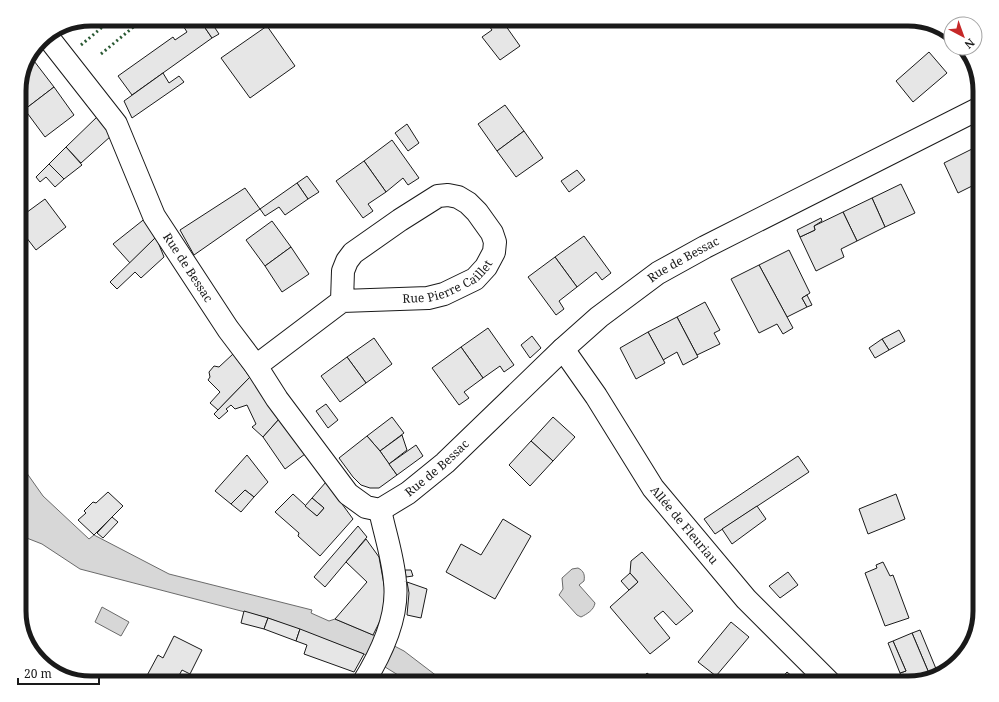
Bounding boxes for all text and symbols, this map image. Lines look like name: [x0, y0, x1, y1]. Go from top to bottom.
north arrow: [943, 16, 983, 56]
text: N: [961, 35, 978, 53]
street label: Rue de Bessac: [159, 229, 217, 305]
street label: Rue de Bessac: [644, 232, 722, 286]
street label: Rue Pierre Caillet: [402, 257, 496, 307]
street label: Rue de Bessac: [401, 435, 473, 500]
street label: Allée de Fleuriau: [647, 482, 723, 568]
scale bar: [18, 660, 99, 686]
text: 20 m: [24, 665, 52, 682]

